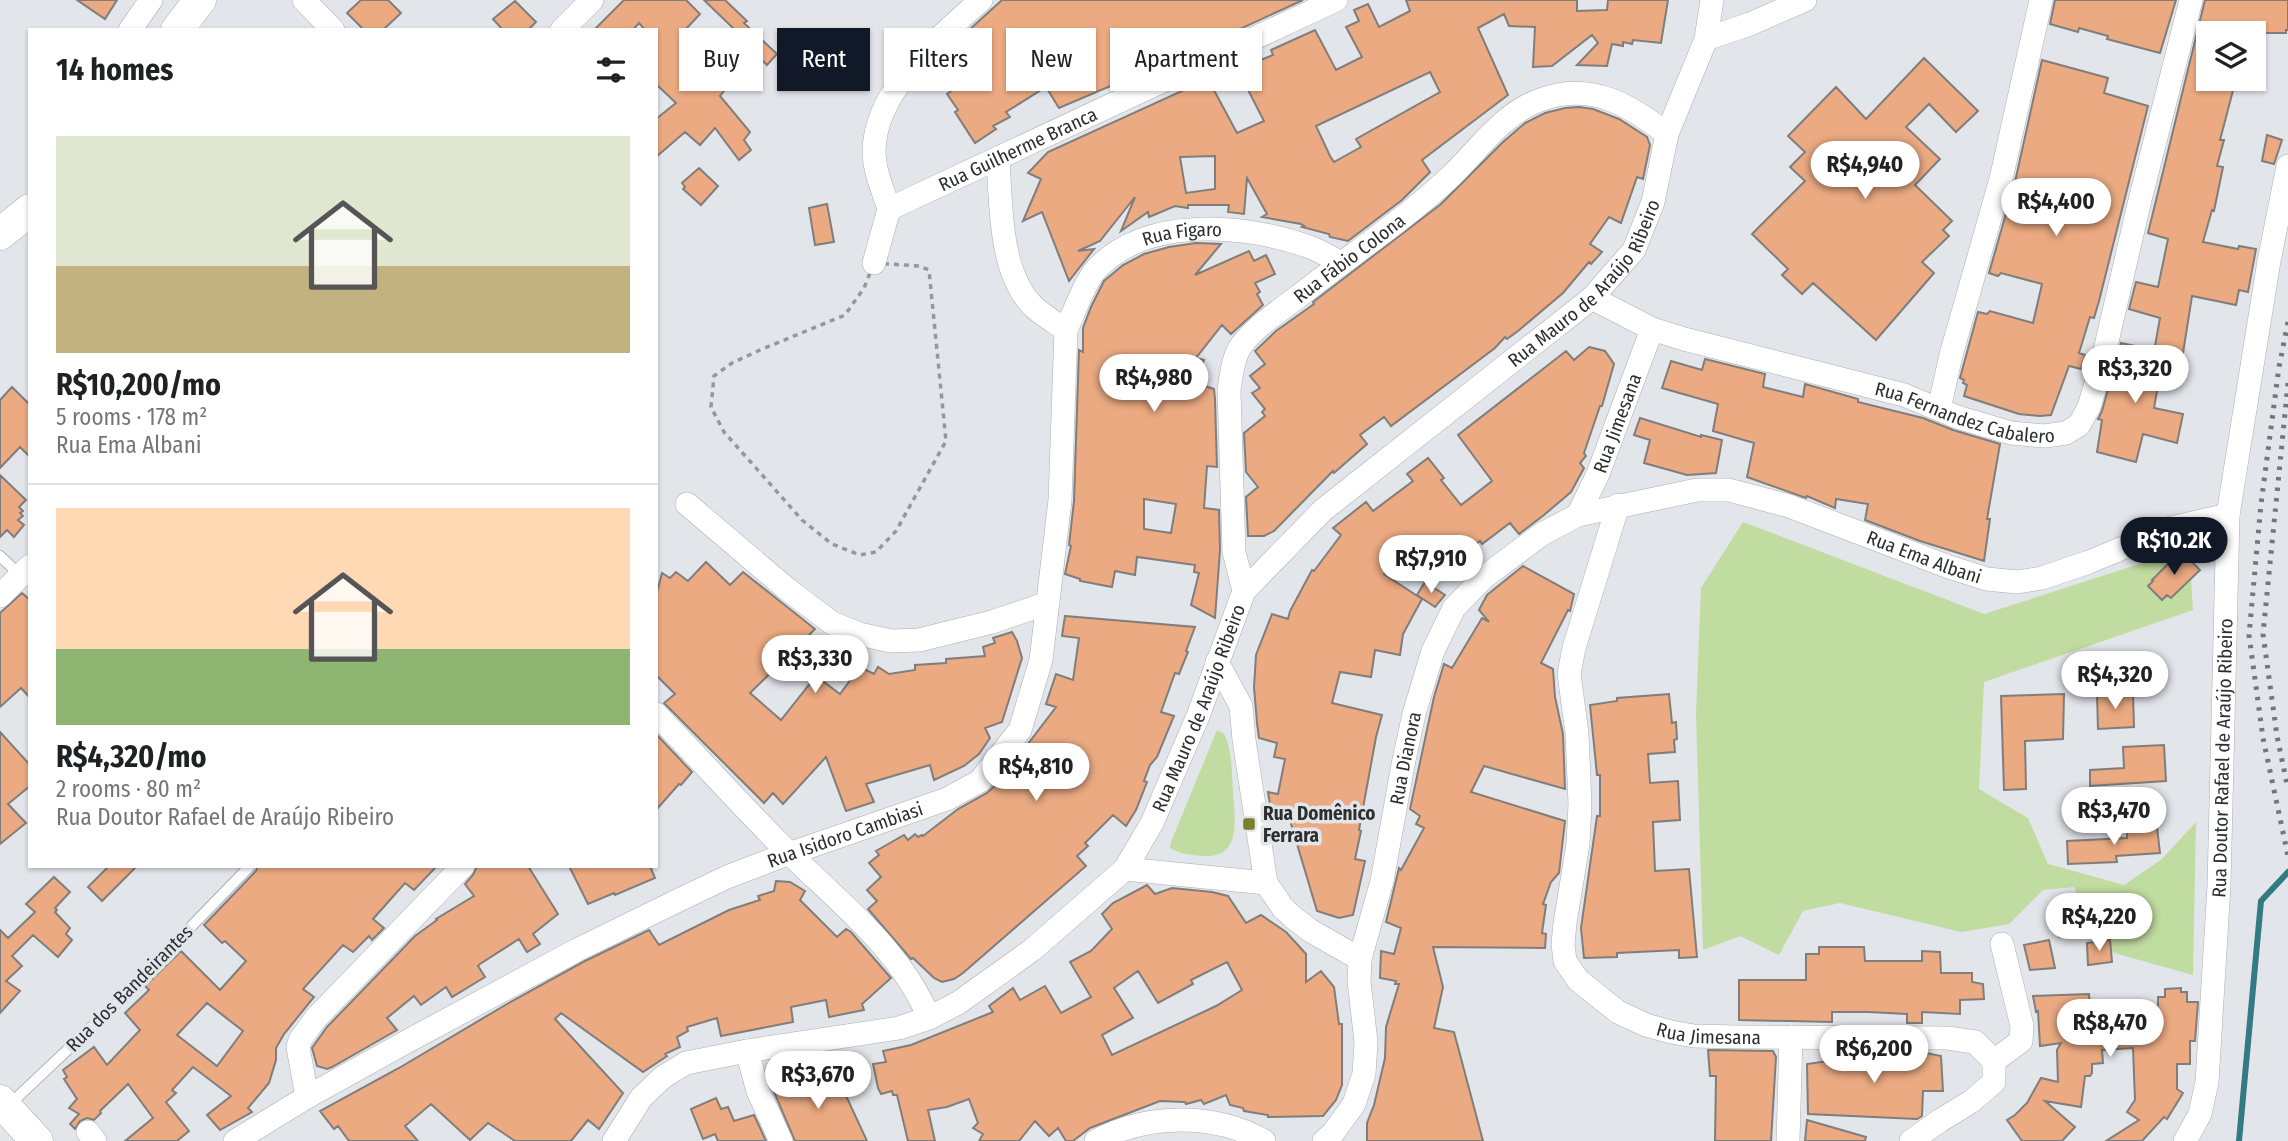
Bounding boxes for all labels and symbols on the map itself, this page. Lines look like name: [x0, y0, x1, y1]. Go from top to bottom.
street label: Rua Guilherme Branca: [935, 102, 1101, 196]
pin: R$4,940: [1800, 142, 1930, 201]
pin: R$4,400: [1991, 178, 2121, 238]
street label: Rua Mauro de Araújo Ribeiro: [1503, 196, 1665, 372]
street label: Rua Fábio Colona: [1289, 209, 1410, 308]
street label: Rua Figaro: [1139, 218, 1222, 251]
pin: R$3,320: [2070, 346, 2200, 405]
pin: R$4,980: [1089, 354, 1219, 414]
street label: Rua Jimesana: [1588, 370, 1646, 476]
street label: Rua Fernandez Cabalero: [1872, 377, 2056, 448]
pin: R$10.2K: [2109, 518, 2239, 577]
street label: Rua Ema Albani: [1864, 526, 1984, 589]
pin: R$7,910: [1366, 536, 1496, 595]
street label: Rua Mauro de Araújo Ribeiro: [1147, 601, 1250, 816]
street label: Rua Doutor Rafael de Araújo Ribeiro: [2207, 618, 2237, 898]
pin: R$3,330: [750, 636, 880, 695]
pin: R$4,320: [2050, 652, 2180, 711]
street label: Rua Dianora: [1385, 709, 1426, 807]
pin: R$4,810: [971, 744, 1101, 803]
pin: R$3,470: [2049, 788, 2179, 847]
street label: Rua Isidoro Cambiasi: [764, 797, 926, 873]
place label: Rua Domênico Ferrara: [1263, 802, 1375, 847]
marker: Rua Domênico Ferrara: [1241, 816, 1257, 832]
pin: R$4,220: [2034, 894, 2164, 953]
street label: Rua dos Bandeirantes: [61, 920, 197, 1056]
pin: R$8,470: [2045, 1000, 2175, 1059]
street label: Rua Jimesana: [1654, 1018, 1761, 1049]
pin: R$6,200: [1809, 1026, 1939, 1085]
pin: R$3,670: [753, 1052, 883, 1111]

